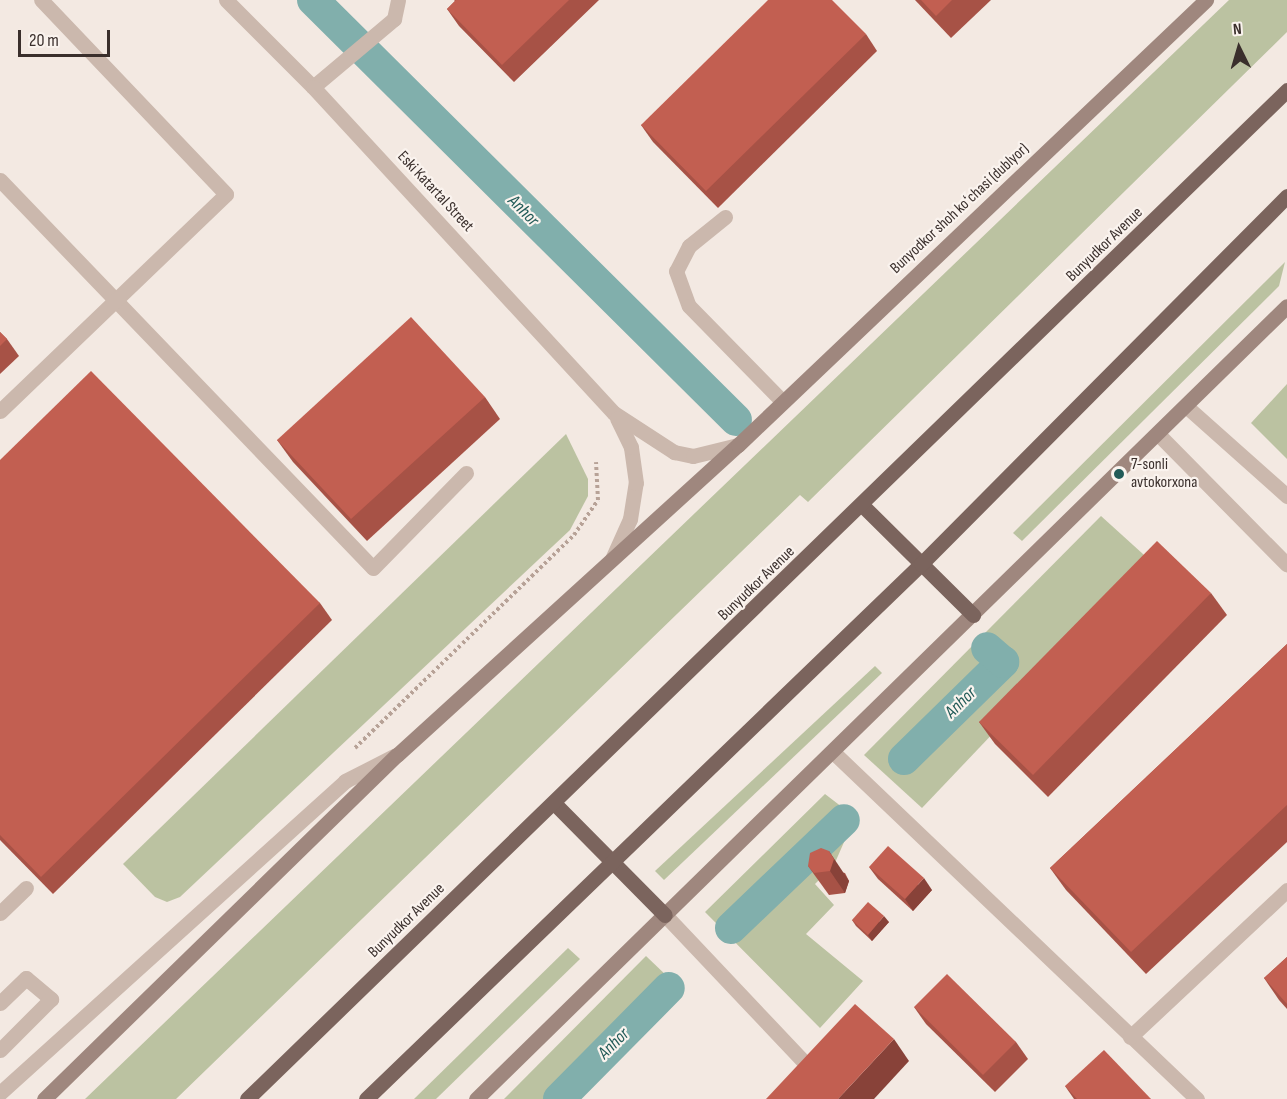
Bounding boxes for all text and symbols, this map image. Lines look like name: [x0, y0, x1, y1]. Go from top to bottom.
scale bar: [21, 18, 112, 56]
north arrow: [1209, 18, 1269, 78]
text: N: [1232, 20, 1242, 39]
text: 20 m: [29, 30, 59, 51]
street label: Bunyodkor shoh koʻchasi (dublyor): [887, 140, 1033, 278]
street label: Eski Katartal Street: [393, 148, 477, 236]
water label: Anhor: [503, 191, 543, 231]
street label: Bunyudkor Avenue: [1063, 204, 1147, 286]
place label: 7-sonli avtokorxona: [1131, 455, 1197, 493]
marker: 7-sonli avtokorxona: [1112, 467, 1126, 481]
street label: Bunyudkor Avenue: [715, 543, 799, 625]
water label: Anhor: [941, 683, 981, 723]
street label: Bunyudkor Avenue: [365, 880, 449, 962]
water label: Anhor: [594, 1024, 634, 1064]

